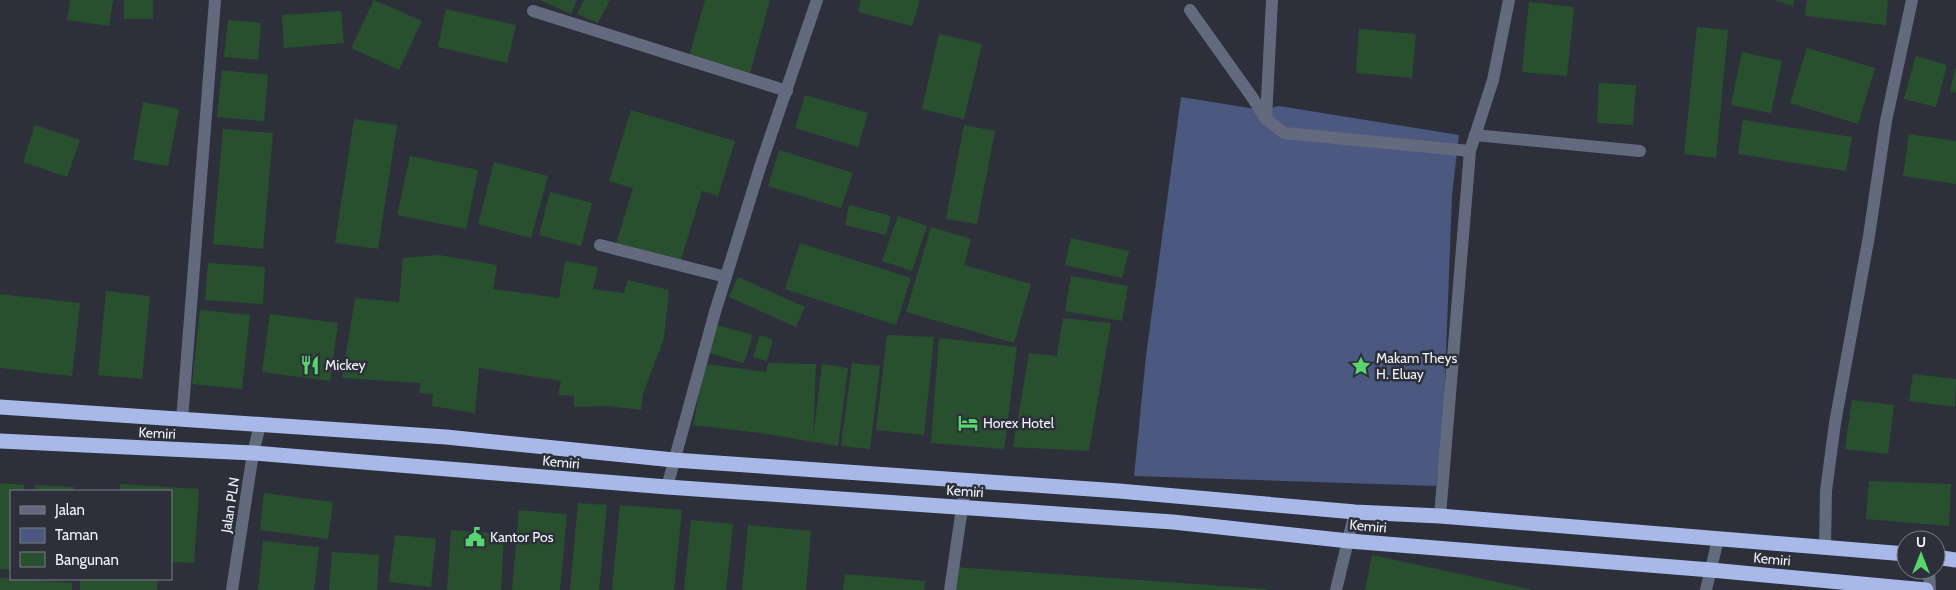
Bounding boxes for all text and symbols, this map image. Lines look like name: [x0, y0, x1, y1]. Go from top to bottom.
place label: Makam Theys H. Eluay: [1376, 349, 1457, 383]
restaurant icon: Mickey: [299, 354, 321, 376]
place icon: Makam Theys H. Eluay: [1350, 355, 1372, 377]
place label: Mickey: [325, 356, 366, 374]
hotel icon: Horex Hotel: [957, 412, 979, 434]
place label: Horex Hotel: [983, 414, 1055, 432]
street label: Kemiri: [138, 423, 176, 443]
street label: Kemiri: [542, 451, 580, 473]
street label: Jalan PLN: [217, 476, 243, 535]
street label: Kemiri: [946, 481, 984, 501]
legend: [10, 490, 172, 580]
text: Jalan: [54, 501, 85, 519]
street label: Kemiri: [1349, 515, 1387, 537]
text: Taman: [55, 526, 98, 544]
public building icon: Kantor Pos: [464, 526, 486, 548]
place label: Kantor Pos: [490, 528, 554, 546]
north arrow: [1896, 530, 1946, 580]
text: U: [1916, 533, 1926, 551]
street label: Kemiri: [1753, 548, 1791, 570]
text: Bangunan: [55, 551, 119, 569]

